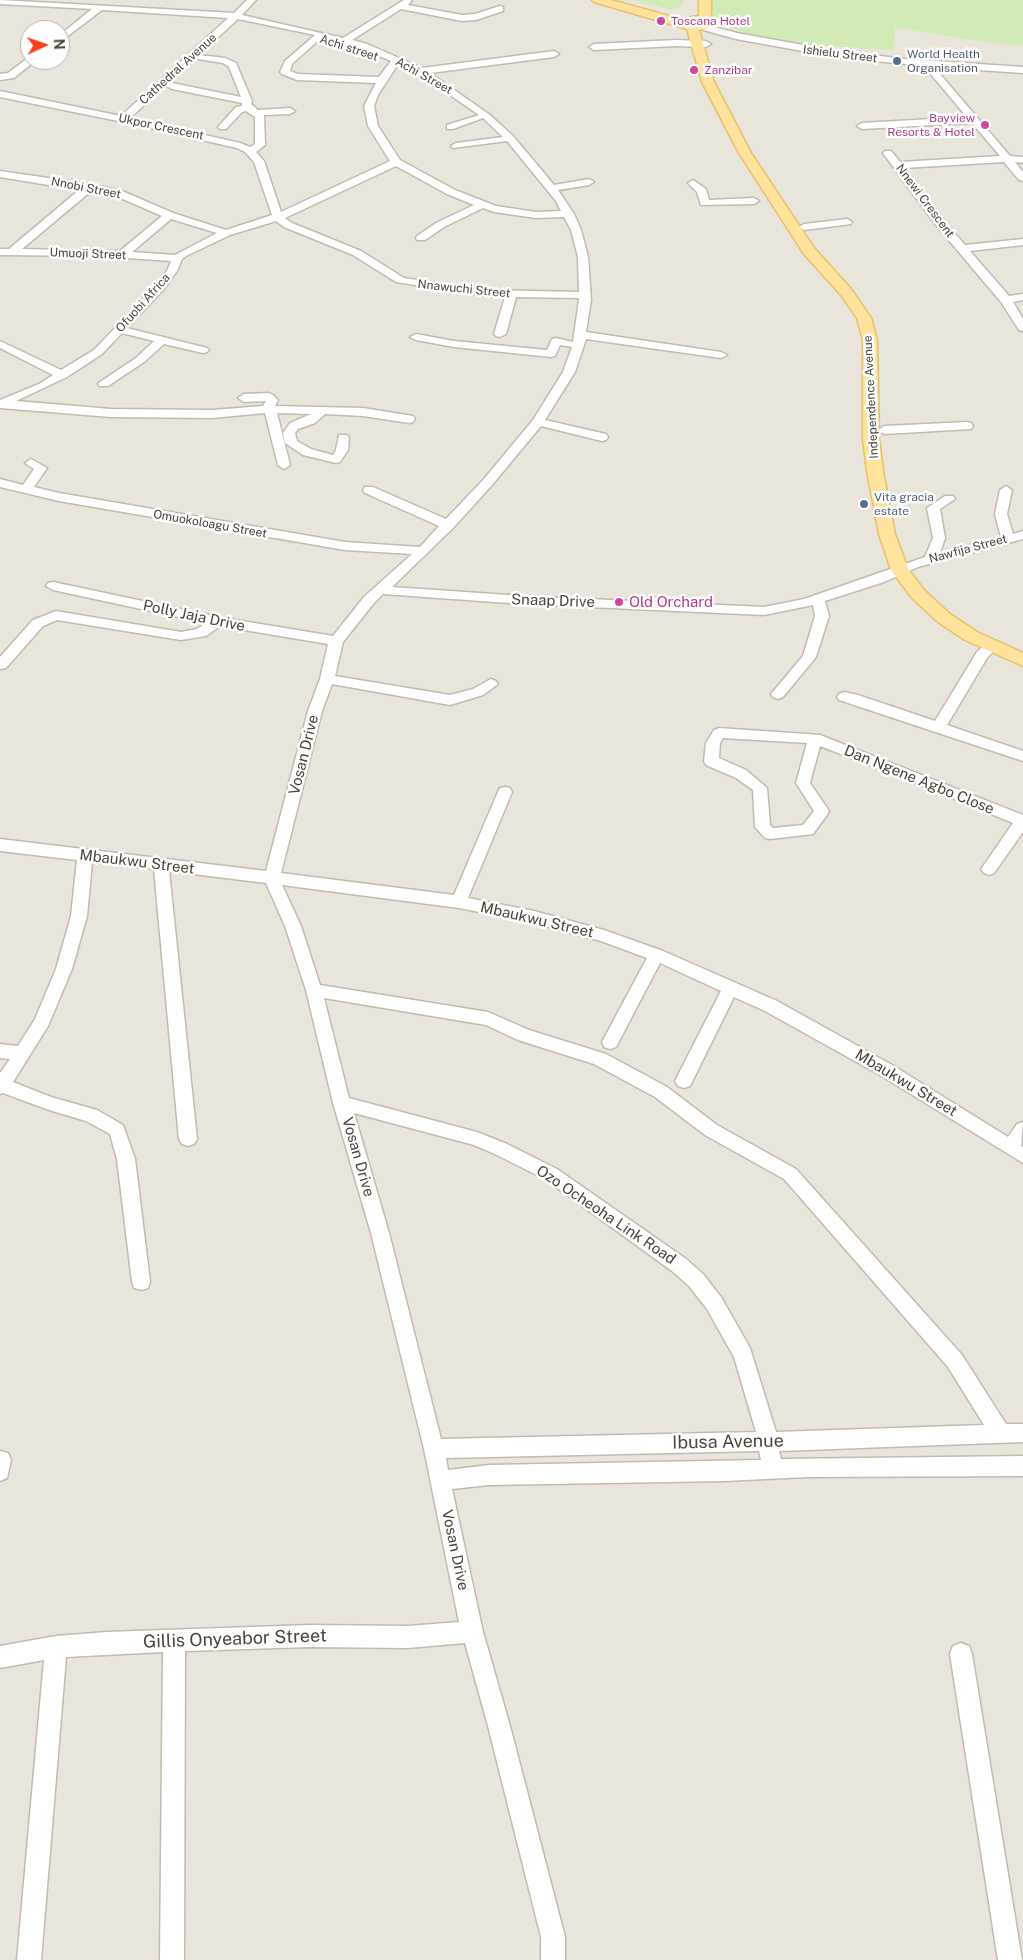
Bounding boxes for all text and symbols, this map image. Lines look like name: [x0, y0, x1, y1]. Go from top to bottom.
place label: Toscana Hotel: [671, 14, 750, 28]
marker: Toscana Hotel: [655, 15, 667, 27]
north arrow: [20, 20, 70, 70]
street label: Cathedral Avenue: [136, 31, 220, 107]
street label: Achi street: [318, 32, 380, 64]
text: N: [51, 38, 67, 50]
street label: Ishielu Street: [802, 42, 878, 66]
place label: World Health Organisation: [907, 47, 980, 75]
street label: Achi Street: [393, 55, 455, 97]
marker: World Health Organisation: [891, 55, 903, 67]
place label: Zanzibar: [704, 63, 752, 77]
marker: Zanzibar: [688, 64, 700, 76]
street label: Ukpor Crescent: [117, 111, 205, 143]
place label: Bayview Resorts & Hotel: [887, 111, 975, 139]
marker: Bayview Resorts & Hotel: [979, 119, 991, 131]
street label: Nnewi Crescent: [893, 161, 957, 241]
street label: Nnobi Street: [50, 174, 122, 202]
street label: Umuoji Street: [49, 245, 127, 263]
street label: Ofuobi Africa: [113, 271, 173, 335]
street label: Nnawuchi Street: [417, 277, 511, 301]
street label: Independence Avenue: [861, 335, 881, 459]
place label: Vita gracia estate: [874, 490, 934, 518]
marker: Vita gracia estate: [858, 498, 870, 510]
street label: Omuokoloagu Street: [152, 507, 268, 541]
street label: Nawfija Street: [927, 532, 1009, 566]
street label: Snaap Drive: [511, 591, 595, 611]
place label: Old Orchard: [629, 593, 713, 611]
street label: Polly Jaja Drive: [141, 596, 247, 636]
marker: Old Orchard: [613, 596, 625, 608]
street label: Vosan Drive: [285, 713, 323, 797]
street label: Dan Ngene Agbo Close: [841, 742, 997, 818]
street label: Mbaukwu Street: [78, 846, 196, 878]
street label: Mbaukwu Street: [479, 898, 595, 942]
street label: Mbaukwu Street: [852, 1045, 960, 1121]
street label: Vosan Drive: [338, 1115, 378, 1199]
street label: Ozo Ocheoha Link Road: [533, 1162, 679, 1268]
street label: Ibusa Avenue: [672, 1430, 784, 1454]
street label: Vosan Drive: [438, 1508, 472, 1592]
street label: Gillis Onyeabor Street: [143, 1625, 327, 1653]

